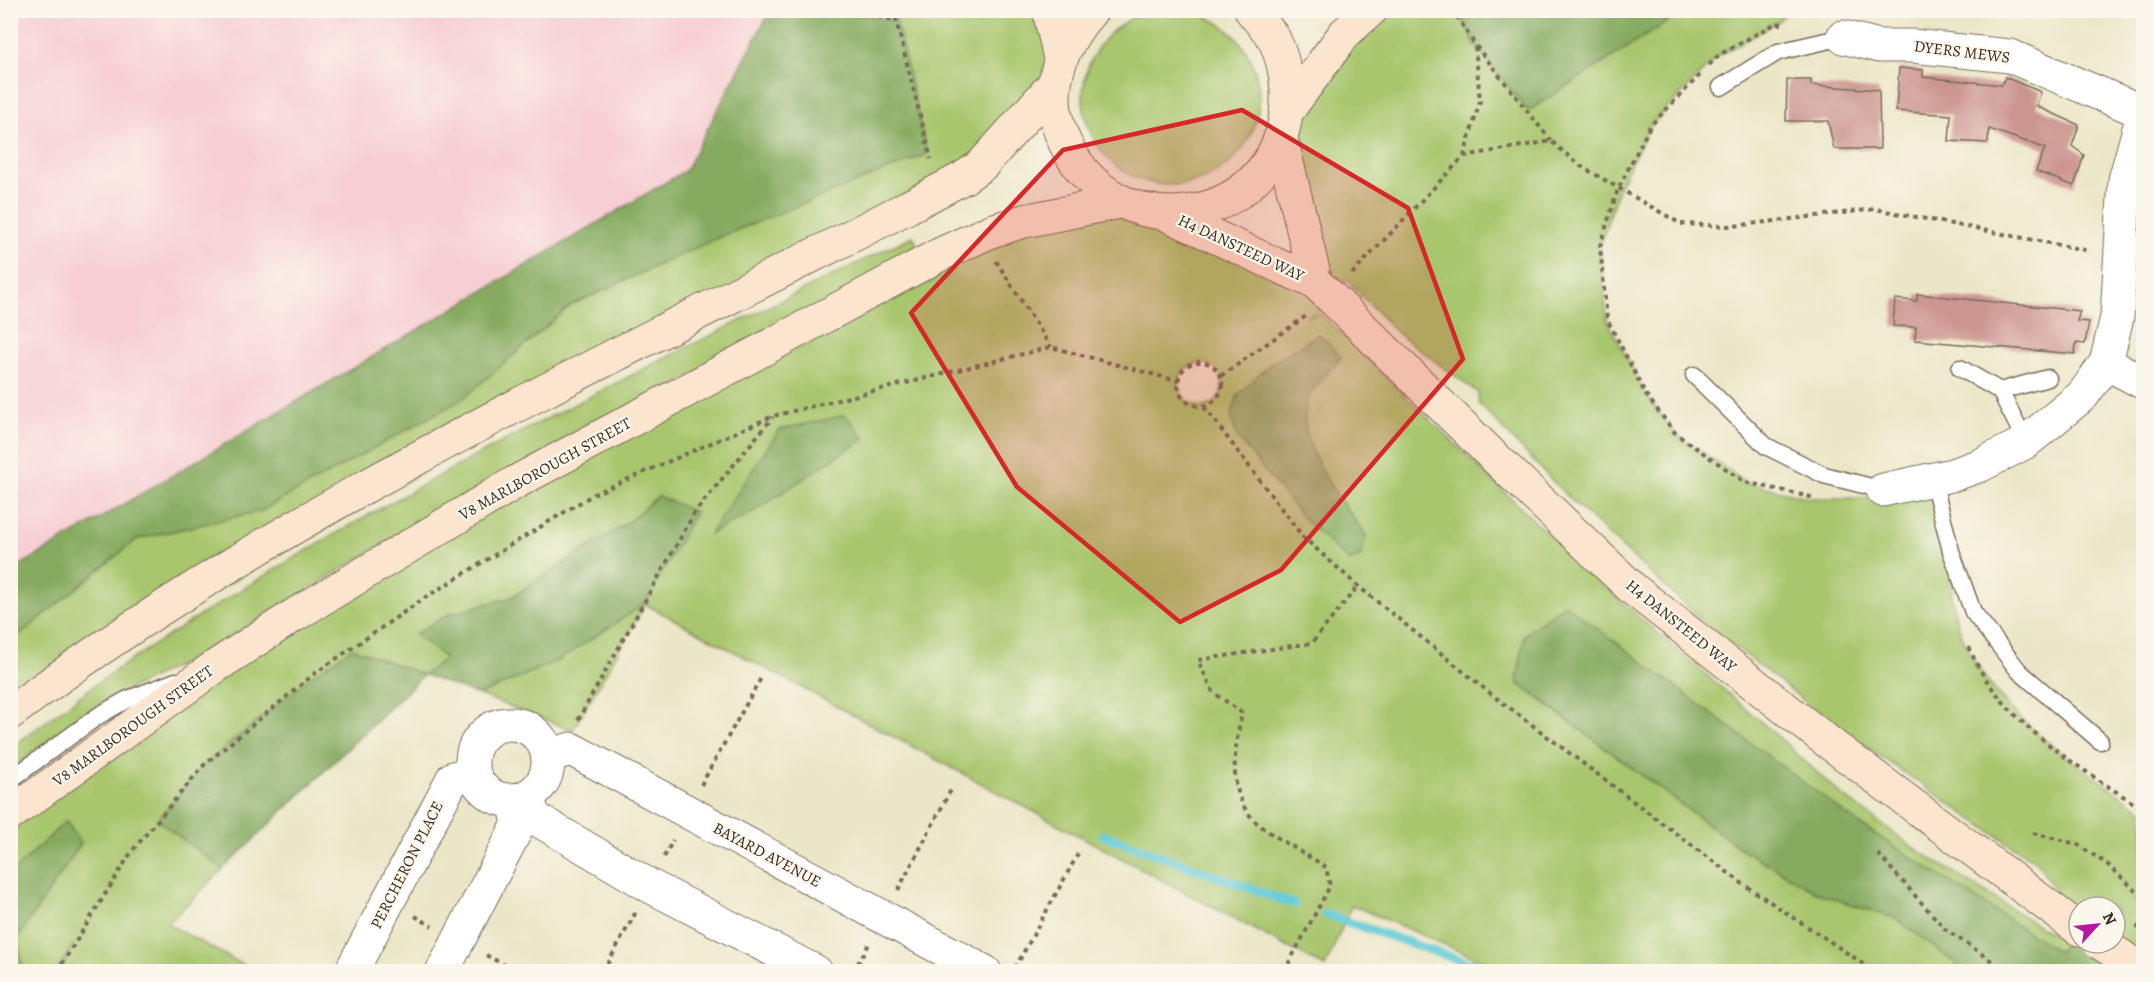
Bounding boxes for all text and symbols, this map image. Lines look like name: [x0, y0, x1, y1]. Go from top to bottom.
street label: DYERS MEWS: [1913, 35, 2011, 69]
street label: H4 DANSTEED WAY: [1174, 209, 1308, 287]
street label: V8 MARLBOROUGH STREET: [454, 412, 635, 526]
street label: H4 DANSTEED WAY: [1621, 574, 1741, 678]
street label: V8 MARLBOROUGH STREET: [47, 660, 218, 792]
street label: PERCHERON PLACE: [365, 797, 449, 933]
street label: BAYARD AVENUE: [709, 817, 825, 893]
north arrow: [2067, 895, 2127, 955]
text: N: [2097, 908, 2122, 929]

